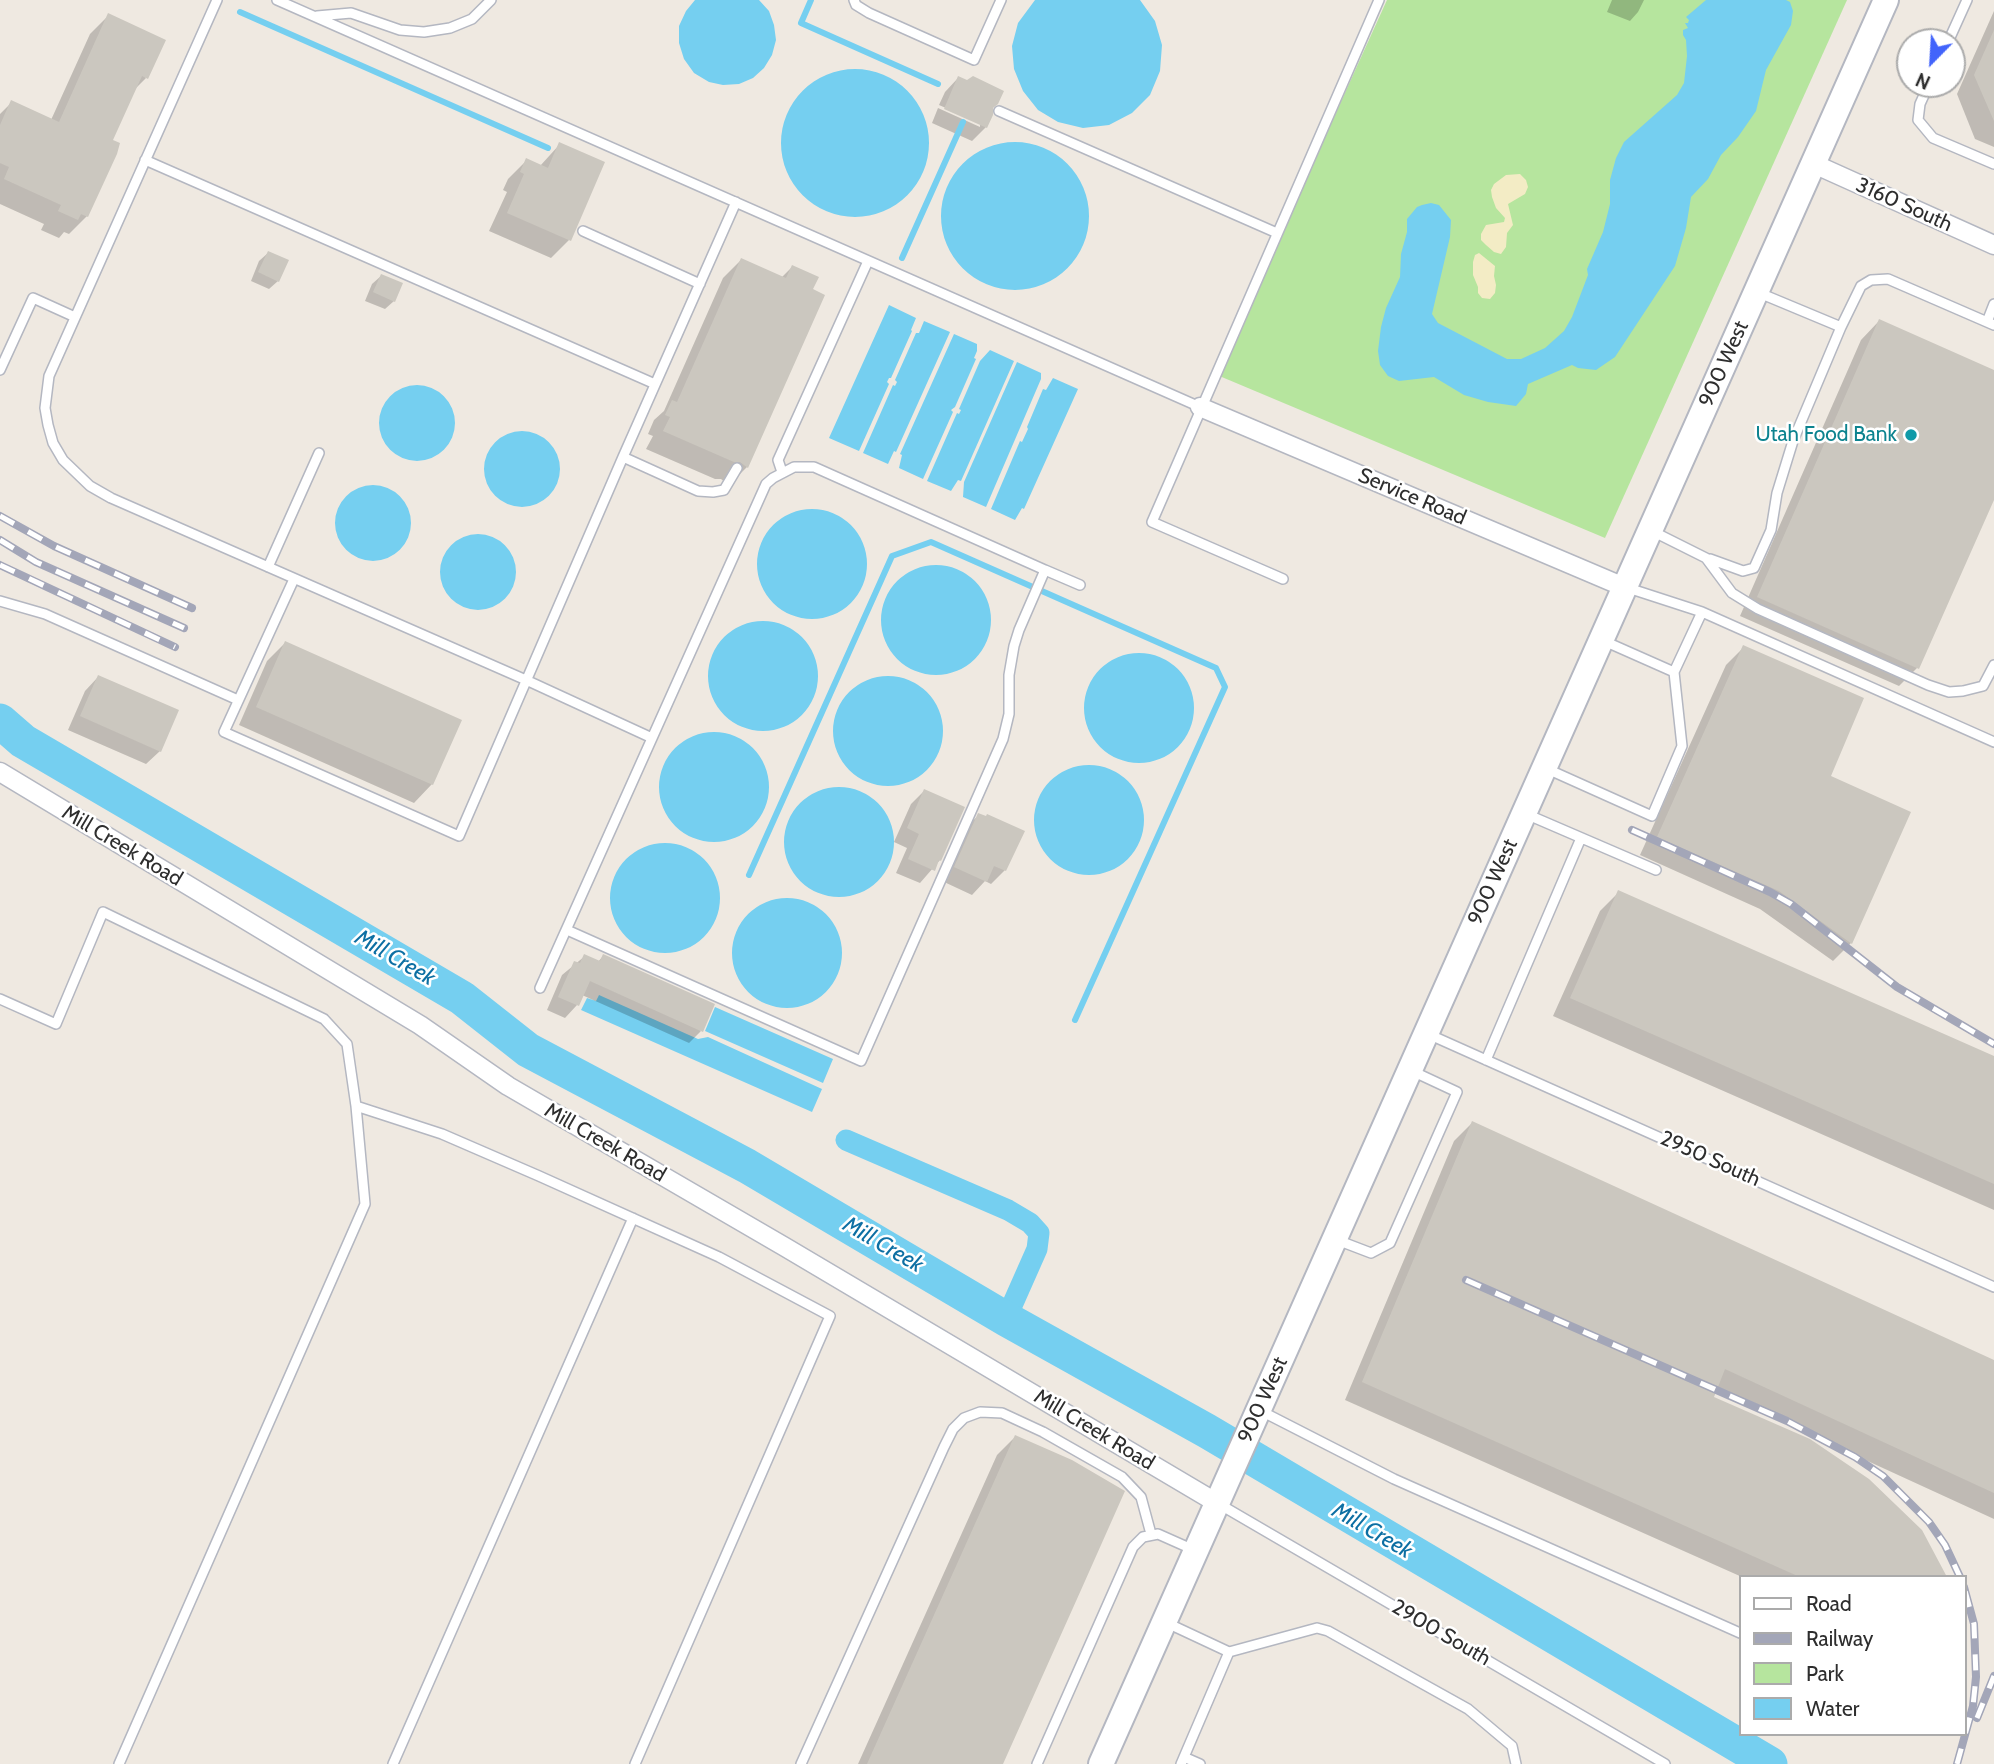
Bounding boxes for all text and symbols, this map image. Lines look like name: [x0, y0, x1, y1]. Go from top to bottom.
north arrow: [1896, 28, 1966, 98]
text: N: [1912, 68, 1934, 94]
street label: 3160 South: [1852, 173, 1956, 237]
street label: 900 West: [1694, 317, 1754, 411]
place label: Utah Food Bank: [1755, 422, 1897, 448]
marker: Utah Food Bank: [1903, 427, 1919, 443]
street label: Service Road: [1354, 463, 1470, 531]
street label: Mill Creek Road: [57, 800, 187, 892]
street label: 900 West: [1463, 835, 1523, 929]
water label: Mill Creek: [350, 924, 440, 992]
street label: Mill Creek Road: [540, 1098, 670, 1188]
street label: 2950 South: [1656, 1126, 1764, 1192]
water label: Mill Creek: [838, 1211, 928, 1279]
street label: 900 West: [1233, 1353, 1293, 1447]
street label: Mill Creek Road: [1029, 1384, 1159, 1476]
water label: Mill Creek: [1327, 1497, 1417, 1565]
legend: [1738, 1575, 1966, 1736]
text: Road: [1806, 1591, 1852, 1616]
street label: 2900 South: [1387, 1595, 1495, 1671]
text: Railway: [1806, 1626, 1873, 1651]
text: Park: [1806, 1661, 1844, 1686]
text: Water: [1806, 1696, 1859, 1721]

